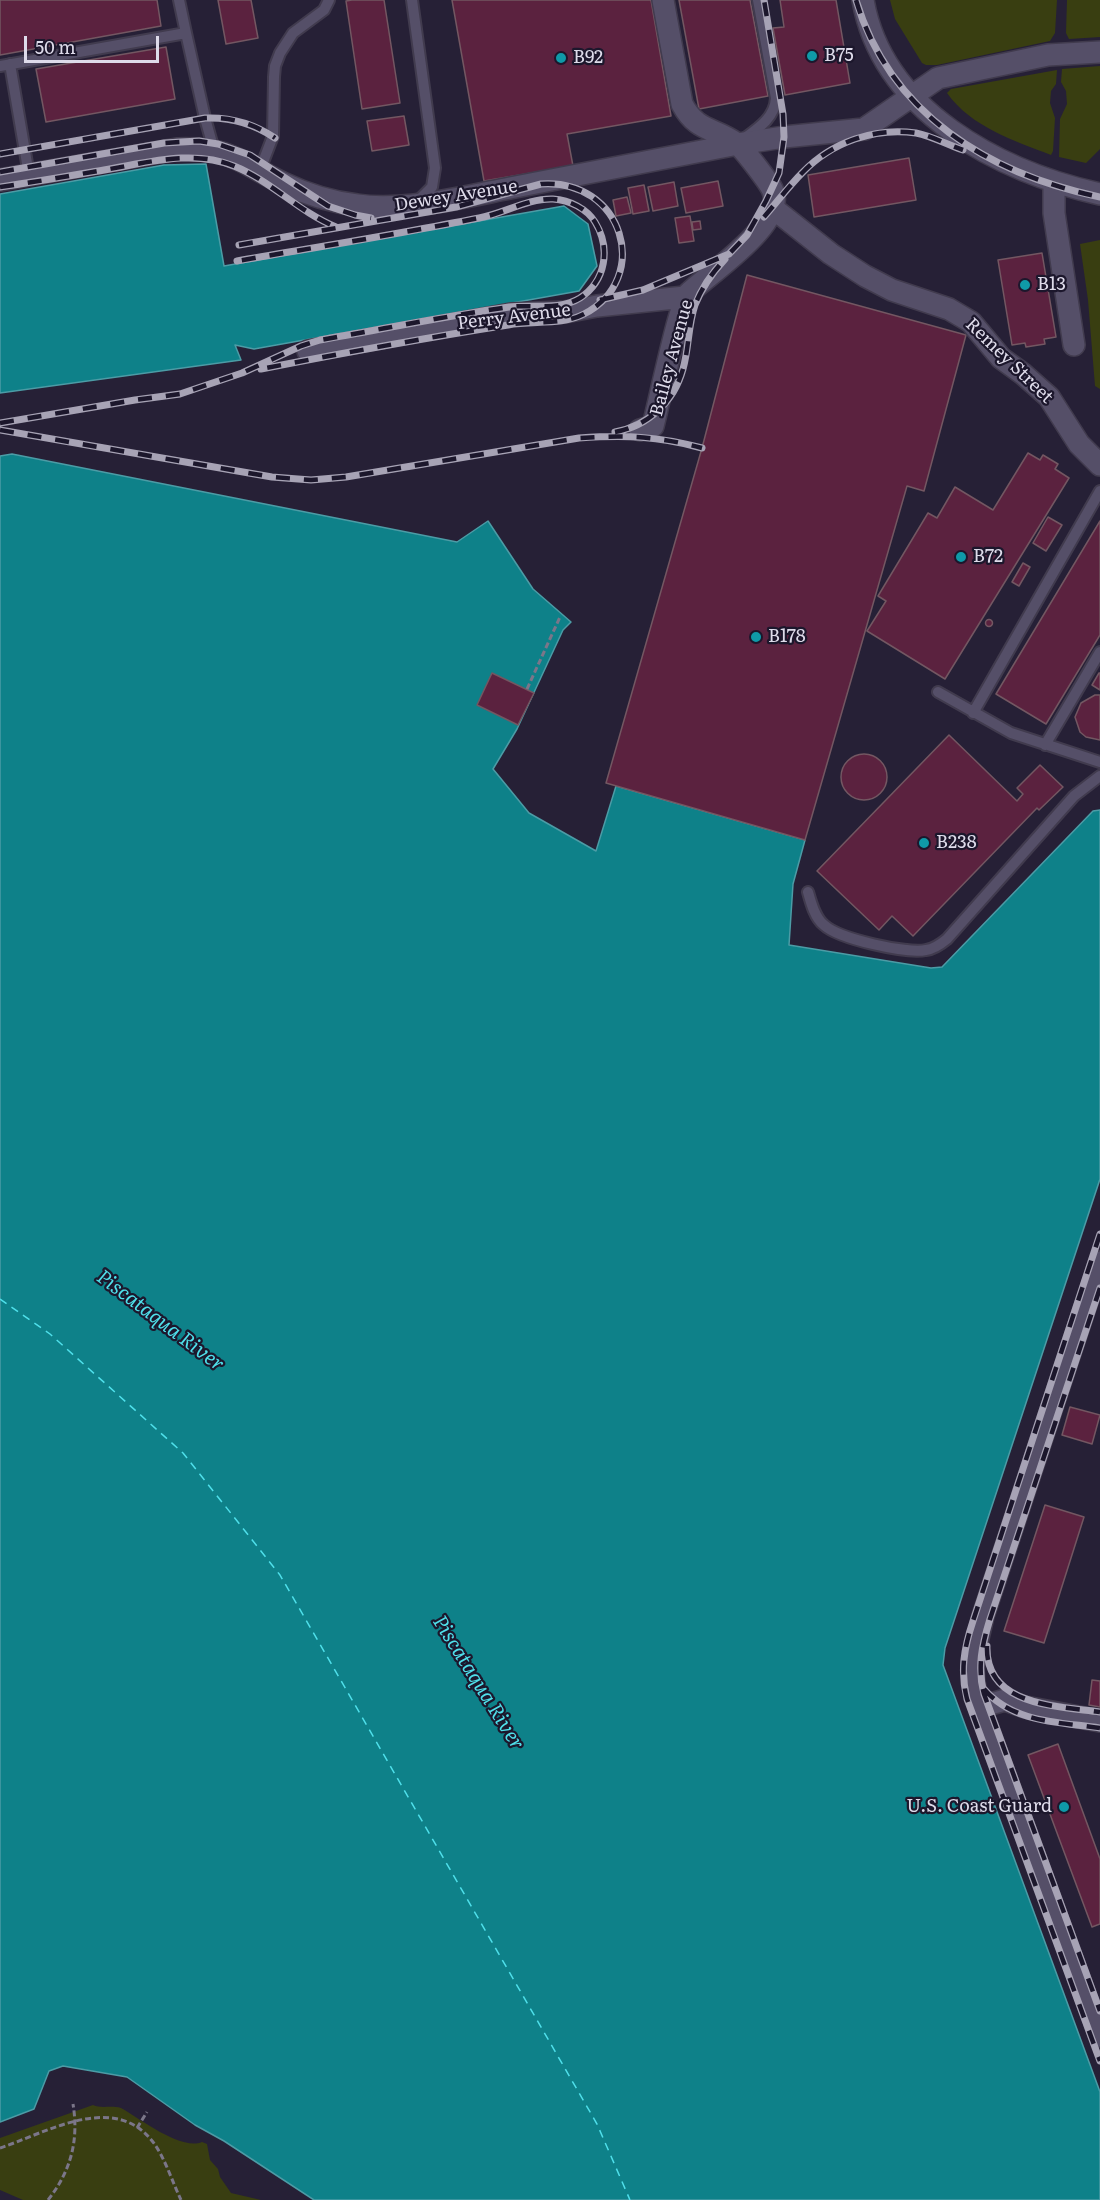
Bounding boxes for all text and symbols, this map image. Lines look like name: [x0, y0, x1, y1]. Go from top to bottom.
scale bar: [27, 24, 162, 62]
text: 50 m: [35, 33, 76, 60]
place label: B75: [824, 45, 854, 67]
place label: B92: [573, 47, 603, 69]
marker: B75: [805, 49, 819, 63]
marker: B92: [554, 51, 568, 65]
street label: Dewey Avenue: [393, 176, 519, 216]
place label: B13: [1037, 274, 1066, 296]
marker: B13: [1018, 278, 1032, 292]
street label: Bailey Avenue: [646, 297, 698, 419]
street label: Perry Avenue: [456, 299, 572, 335]
street label: Remey Street: [961, 314, 1057, 408]
place label: B72: [973, 546, 1003, 568]
marker: B72: [954, 550, 968, 564]
place label: B178: [768, 626, 806, 648]
marker: B178: [749, 630, 763, 644]
place label: B238: [936, 832, 977, 854]
marker: B238: [917, 836, 931, 850]
water label: Piscataqua River: [91, 1265, 229, 1377]
water label: Piscataqua River: [427, 1612, 529, 1754]
place label: U.S. Coast Guard: [907, 1796, 1052, 1818]
marker: U.S. Coast Guard: [1057, 1800, 1071, 1814]

